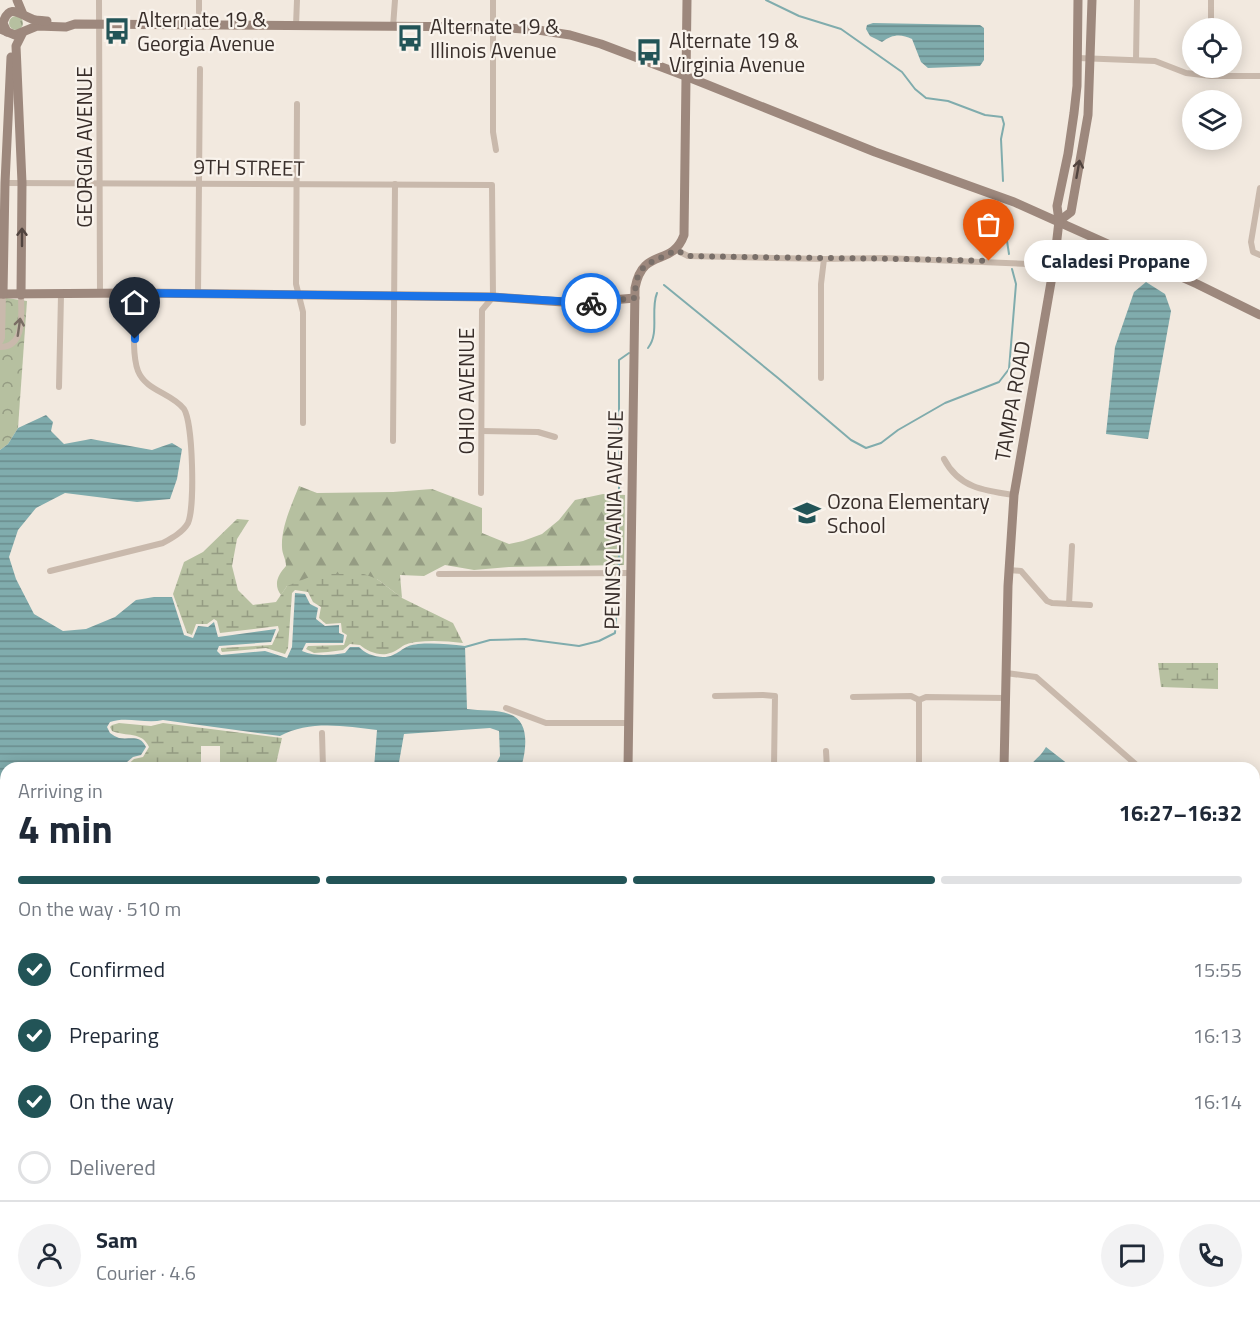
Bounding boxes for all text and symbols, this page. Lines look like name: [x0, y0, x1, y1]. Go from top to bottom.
place label: Alternate 19 & Georgia Avenue: [137, 3, 275, 59]
place label: Alternate 19 & Illinois Avenue: [430, 10, 560, 66]
bus stop icon: Alternate 19 & Georgia Avenue: [102, 16, 132, 46]
map controls: [1182, 18, 1242, 150]
button: locate: [1182, 18, 1242, 78]
bus stop icon: Alternate 19 & Illinois Avenue: [395, 23, 425, 53]
place label: Alternate 19 & Virginia Avenue: [669, 24, 805, 80]
bus stop icon: Alternate 19 & Virginia Avenue: [634, 37, 664, 67]
street label: GEORGIA AVENUE: [68, 66, 100, 228]
button: layers: [1182, 90, 1242, 150]
street label: 9TH STREET: [193, 150, 305, 184]
one-way arrow: [1073, 159, 1084, 179]
pin: [963, 199, 1014, 261]
icon: bag: [972, 208, 1005, 241]
one-way arrow: [16, 227, 28, 247]
callout: Caladesi Propane: [1025, 240, 1208, 282]
text: Caladesi Propane: [1041, 245, 1190, 276]
courier: [561, 273, 621, 333]
pin: [109, 277, 160, 339]
icon: home: [118, 286, 151, 319]
icon: bike: [575, 287, 608, 320]
one-way arrow: [14, 318, 25, 337]
street label: OHIO AVENUE: [450, 328, 482, 454]
street label: TAMPA ROAD: [986, 338, 1038, 464]
street label: PENNSYLVANIA AVENUE: [595, 410, 631, 630]
place label: Ozona Elementary School: [827, 485, 990, 541]
school or university icon: Ozona Elementary School: [792, 498, 822, 528]
text: Arriving in: [18, 775, 103, 806]
text: 16:27–16:32: [1119, 796, 1242, 830]
text: 4 min: [18, 799, 113, 858]
text: On the way · 510 m: [18, 893, 181, 924]
text: Confirmed: [69, 952, 165, 986]
icon: check: [18, 953, 51, 986]
text: 15:55: [1193, 954, 1242, 985]
text: Preparing: [69, 1018, 159, 1052]
icon: check: [18, 1019, 51, 1052]
text: 16:13: [1193, 1020, 1242, 1051]
text: On the way: [69, 1084, 174, 1118]
icon: check: [18, 1085, 51, 1118]
text: 16:14: [1193, 1086, 1242, 1117]
text: Delivered: [69, 1150, 156, 1184]
text: Sam: [96, 1223, 138, 1257]
button: person: [18, 1224, 81, 1287]
button: chat: [1101, 1224, 1164, 1287]
button: phone: [1179, 1224, 1242, 1287]
text: Courier · 4.6: [96, 1257, 196, 1288]

